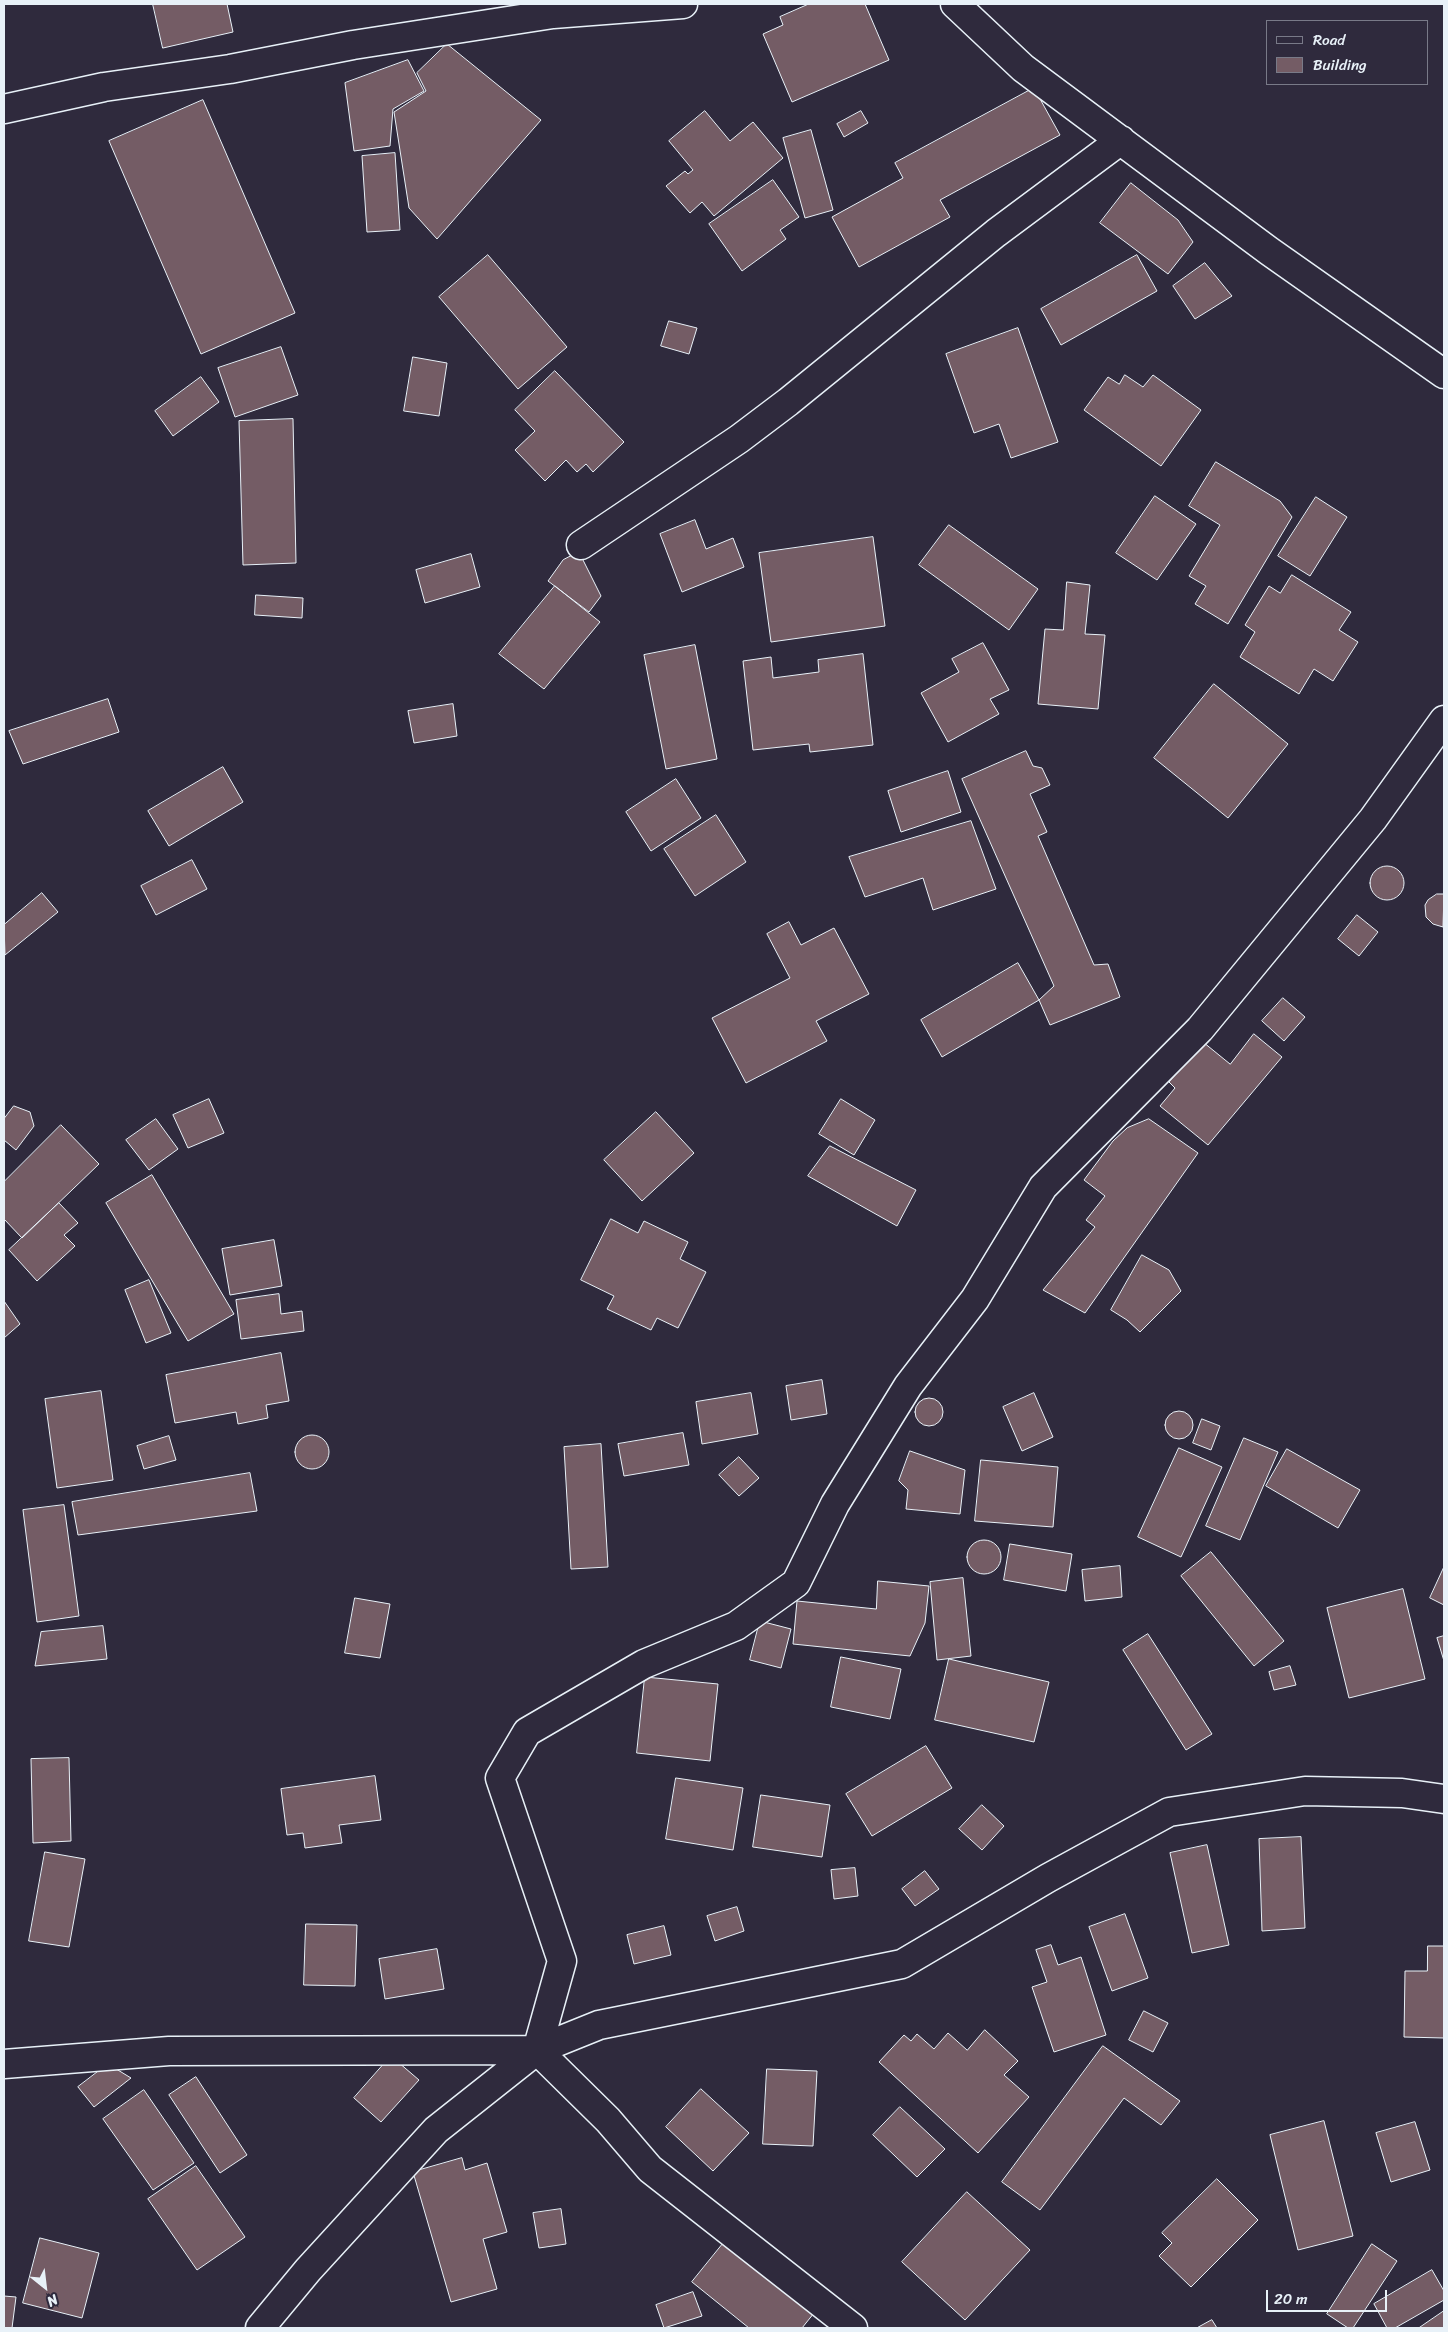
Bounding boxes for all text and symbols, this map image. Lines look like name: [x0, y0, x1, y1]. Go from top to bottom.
legend: [1266, 20, 1428, 85]
text: Road: [1313, 27, 1345, 53]
text: Building: [1313, 52, 1367, 78]
north arrow: [20, 2262, 70, 2312]
scale bar: [1268, 2280, 1389, 2312]
text: 20 m: [1274, 2286, 1308, 2312]
text: N: [42, 2287, 63, 2314]

